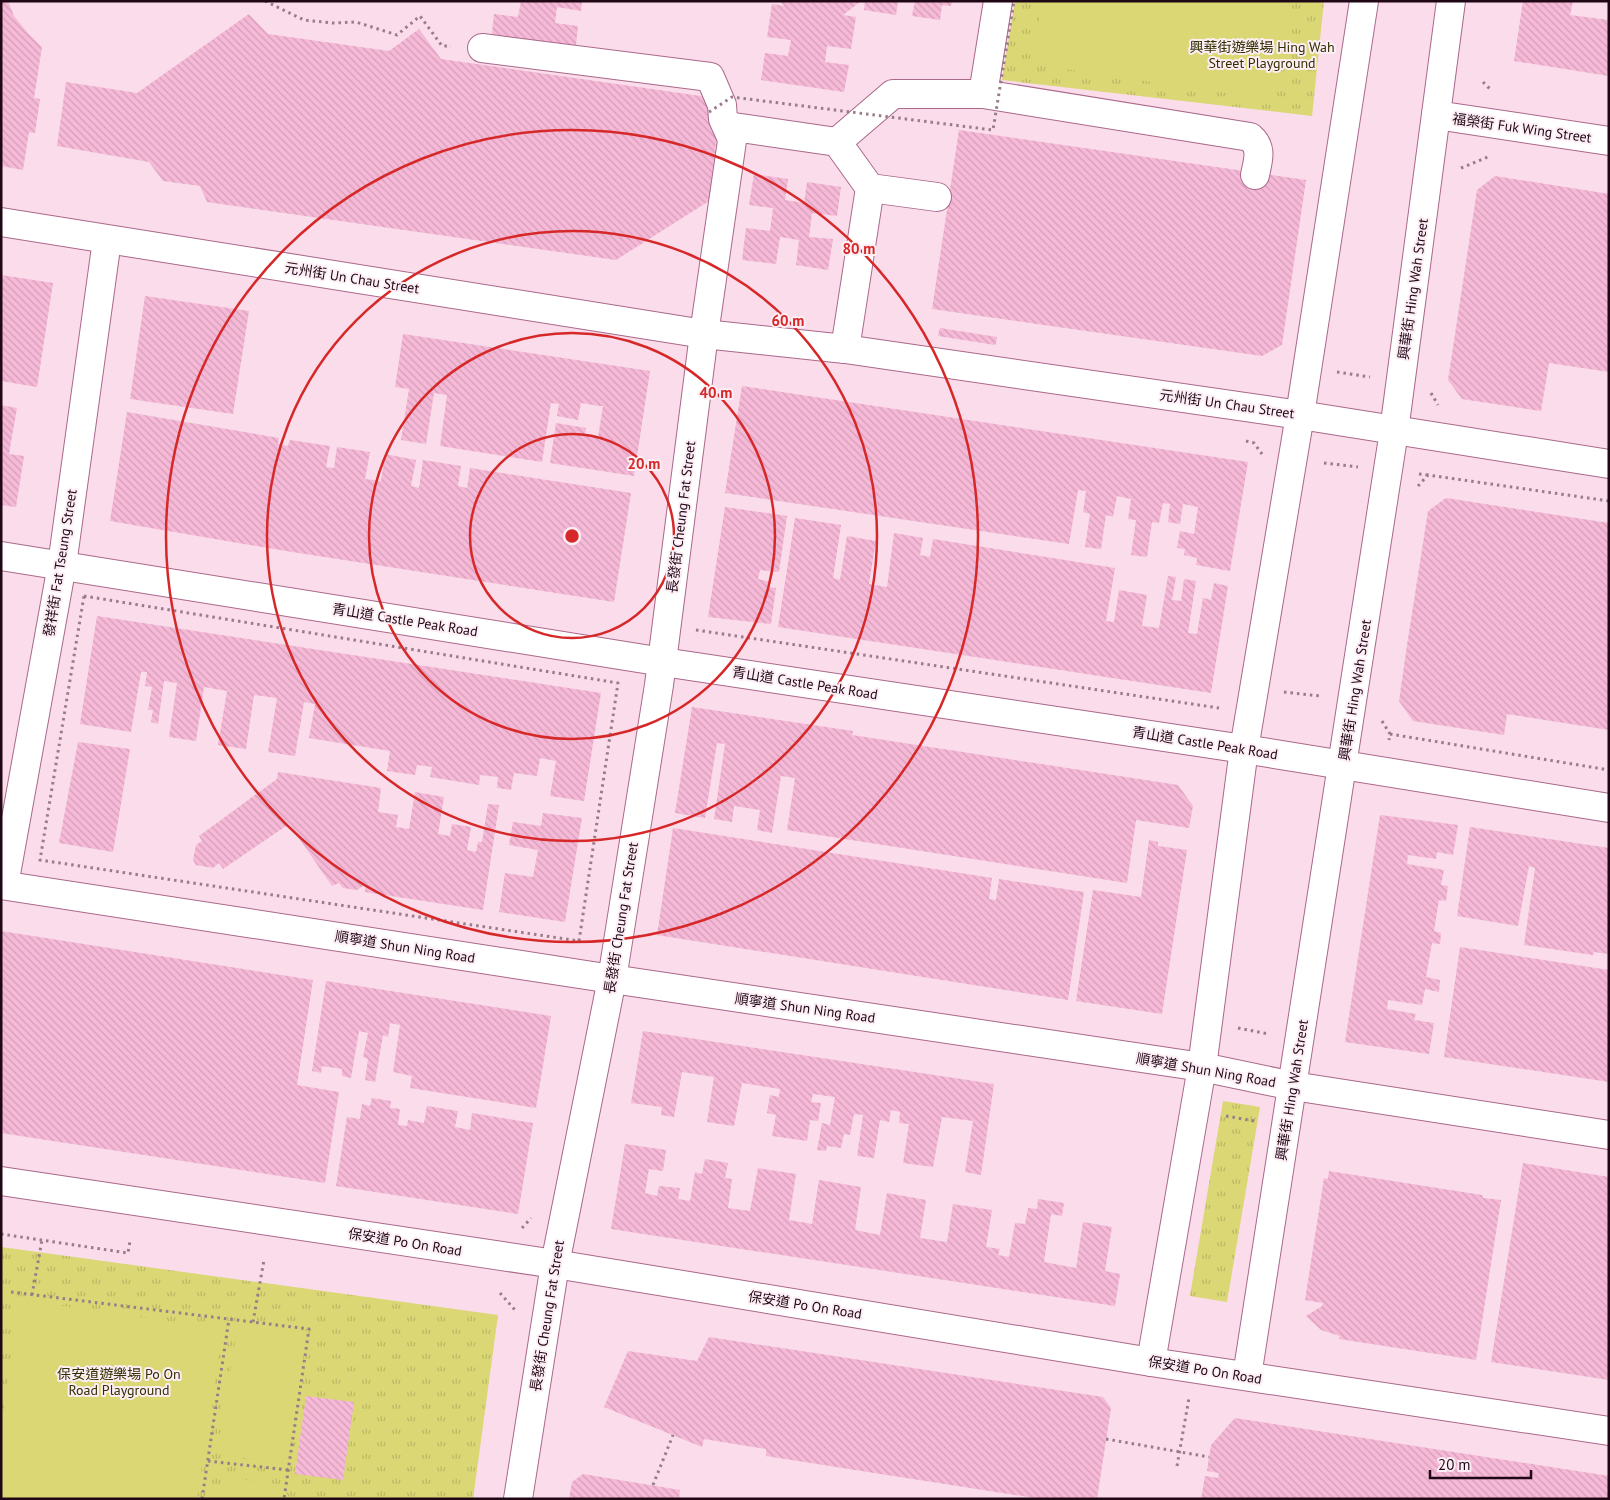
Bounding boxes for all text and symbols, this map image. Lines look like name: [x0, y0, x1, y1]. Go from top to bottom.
park label: 興華街遊樂場 Hing Wah Street Playground: [1189, 38, 1335, 72]
street label: 福榮街 Fuk Wing Street: [1451, 109, 1593, 147]
street label: 興華街 Hing Wah Street: [1394, 217, 1432, 361]
text: 80 m: [843, 239, 875, 258]
street label: 元州街 Un Chau Street: [283, 258, 421, 298]
text: 60 m: [772, 311, 804, 330]
text: 40 m: [700, 383, 732, 402]
street label: 元州街 Un Chau Street: [1158, 386, 1296, 422]
street label: 長發街 Cheung Fat Street: [663, 440, 699, 594]
text: 20 m: [628, 454, 660, 473]
street label: 發祥街 Fat Tseung Street: [39, 488, 81, 638]
centre of rings: [563, 527, 581, 545]
street label: 青山道 Castle Peak Road: [331, 600, 479, 640]
street label: 興華街 Hing Wah Street: [1335, 618, 1375, 762]
street label: 青山道 Castle Peak Road: [731, 663, 879, 703]
street label: 青山道 Castle Peak Road: [1131, 723, 1279, 763]
street label: 長發街 Cheung Fat Street: [600, 841, 642, 995]
street label: 順寧道 Shun Ning Road: [334, 927, 476, 967]
street label: 順寧道 Shun Ning Road: [734, 989, 876, 1027]
street label: 興華街 Hing Wah Street: [1272, 1018, 1312, 1162]
street label: 順寧道 Shun Ning Road: [1135, 1049, 1277, 1091]
street label: 保安道 Po On Road: [347, 1224, 463, 1260]
street label: 長發街 Cheung Fat Street: [526, 1239, 568, 1393]
street label: 保安道 Po On Road: [747, 1287, 863, 1323]
street label: 保安道 Po On Road: [1147, 1352, 1263, 1388]
park label: 保安道遊樂場 Po On Road Playground: [57, 1365, 181, 1399]
scale bar: [1430, 1448, 1531, 1480]
text: 20 m: [1438, 1455, 1471, 1474]

